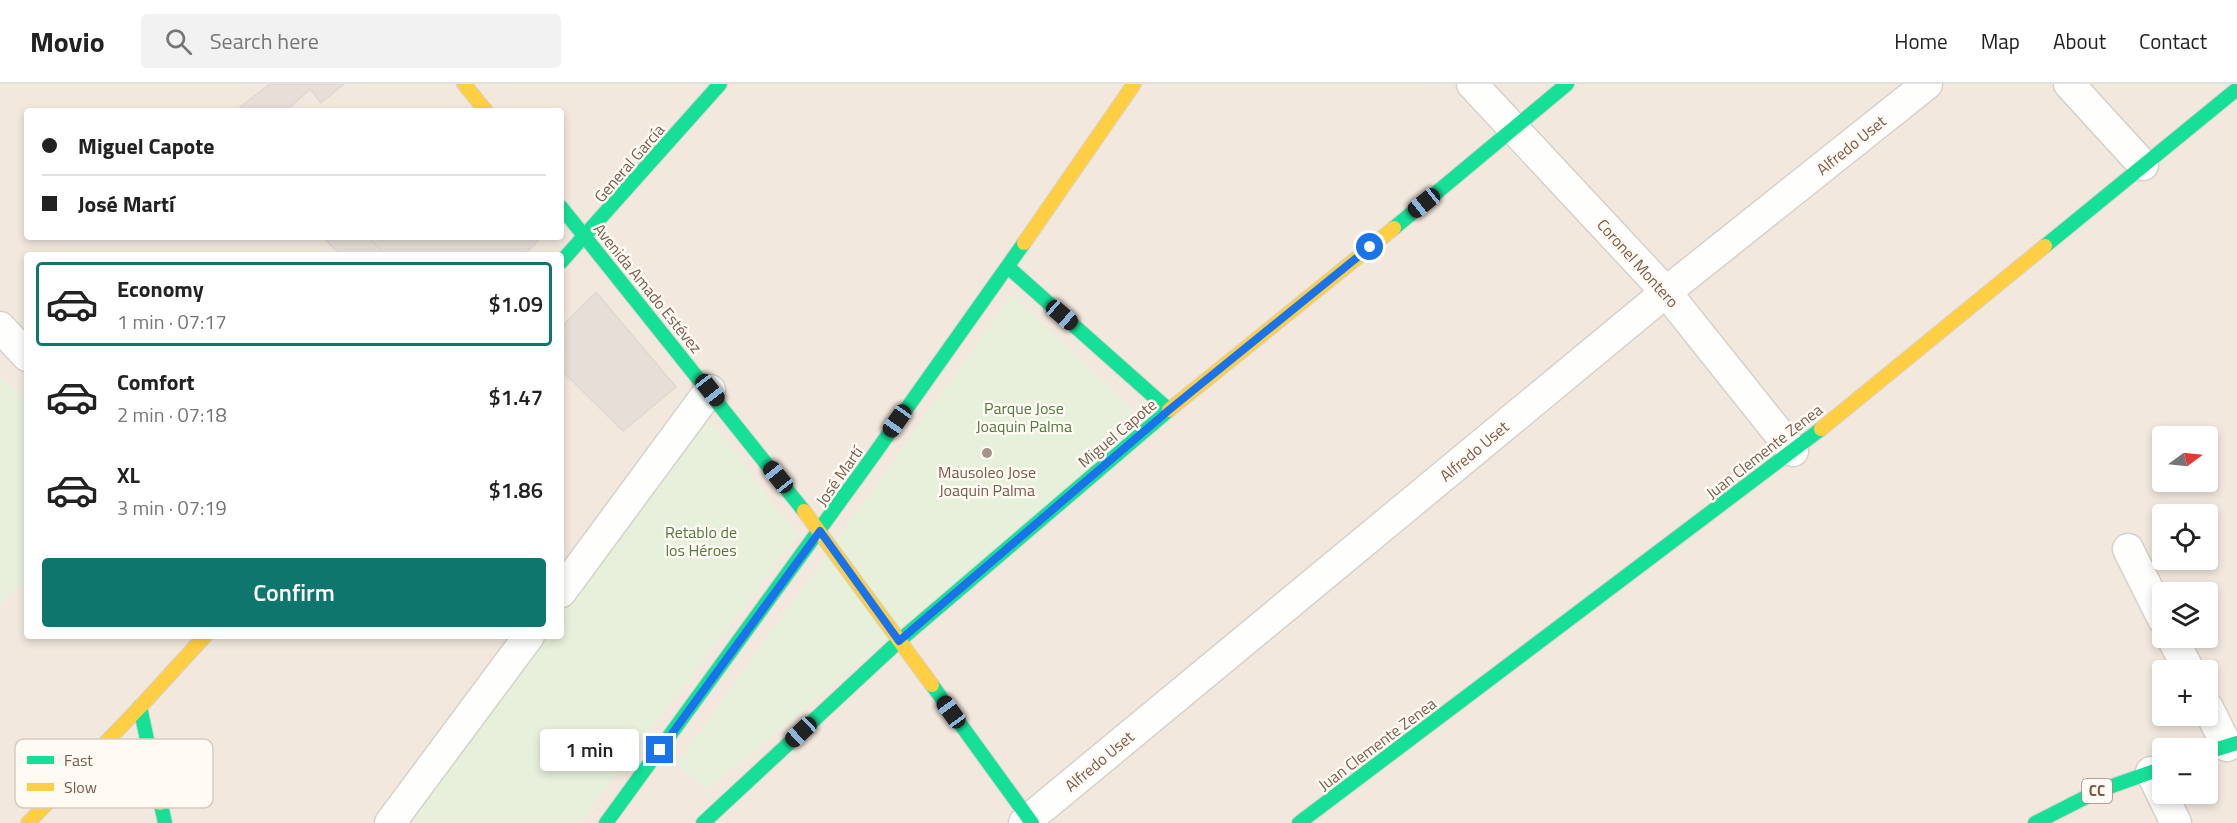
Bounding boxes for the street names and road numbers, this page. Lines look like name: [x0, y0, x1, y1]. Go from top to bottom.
street label: Alfredo Uset: [1811, 109, 1891, 181]
street label: General García: [588, 118, 670, 208]
street label: Coronel Montero: [1591, 213, 1685, 313]
street label: Avenida Amado Estévez: [588, 218, 708, 358]
street label: Miguel Capote: [1072, 393, 1162, 473]
street label: Juan Clemente Zenea: [1701, 398, 1827, 504]
street label: Alfredo Uset: [1434, 415, 1514, 487]
street label: José Martí: [810, 440, 869, 511]
street label: Juan Clemente Zenea: [1313, 692, 1441, 796]
street label: Alfredo Uset: [1059, 725, 1139, 797]
road number: CC: [2082, 779, 2112, 803]

